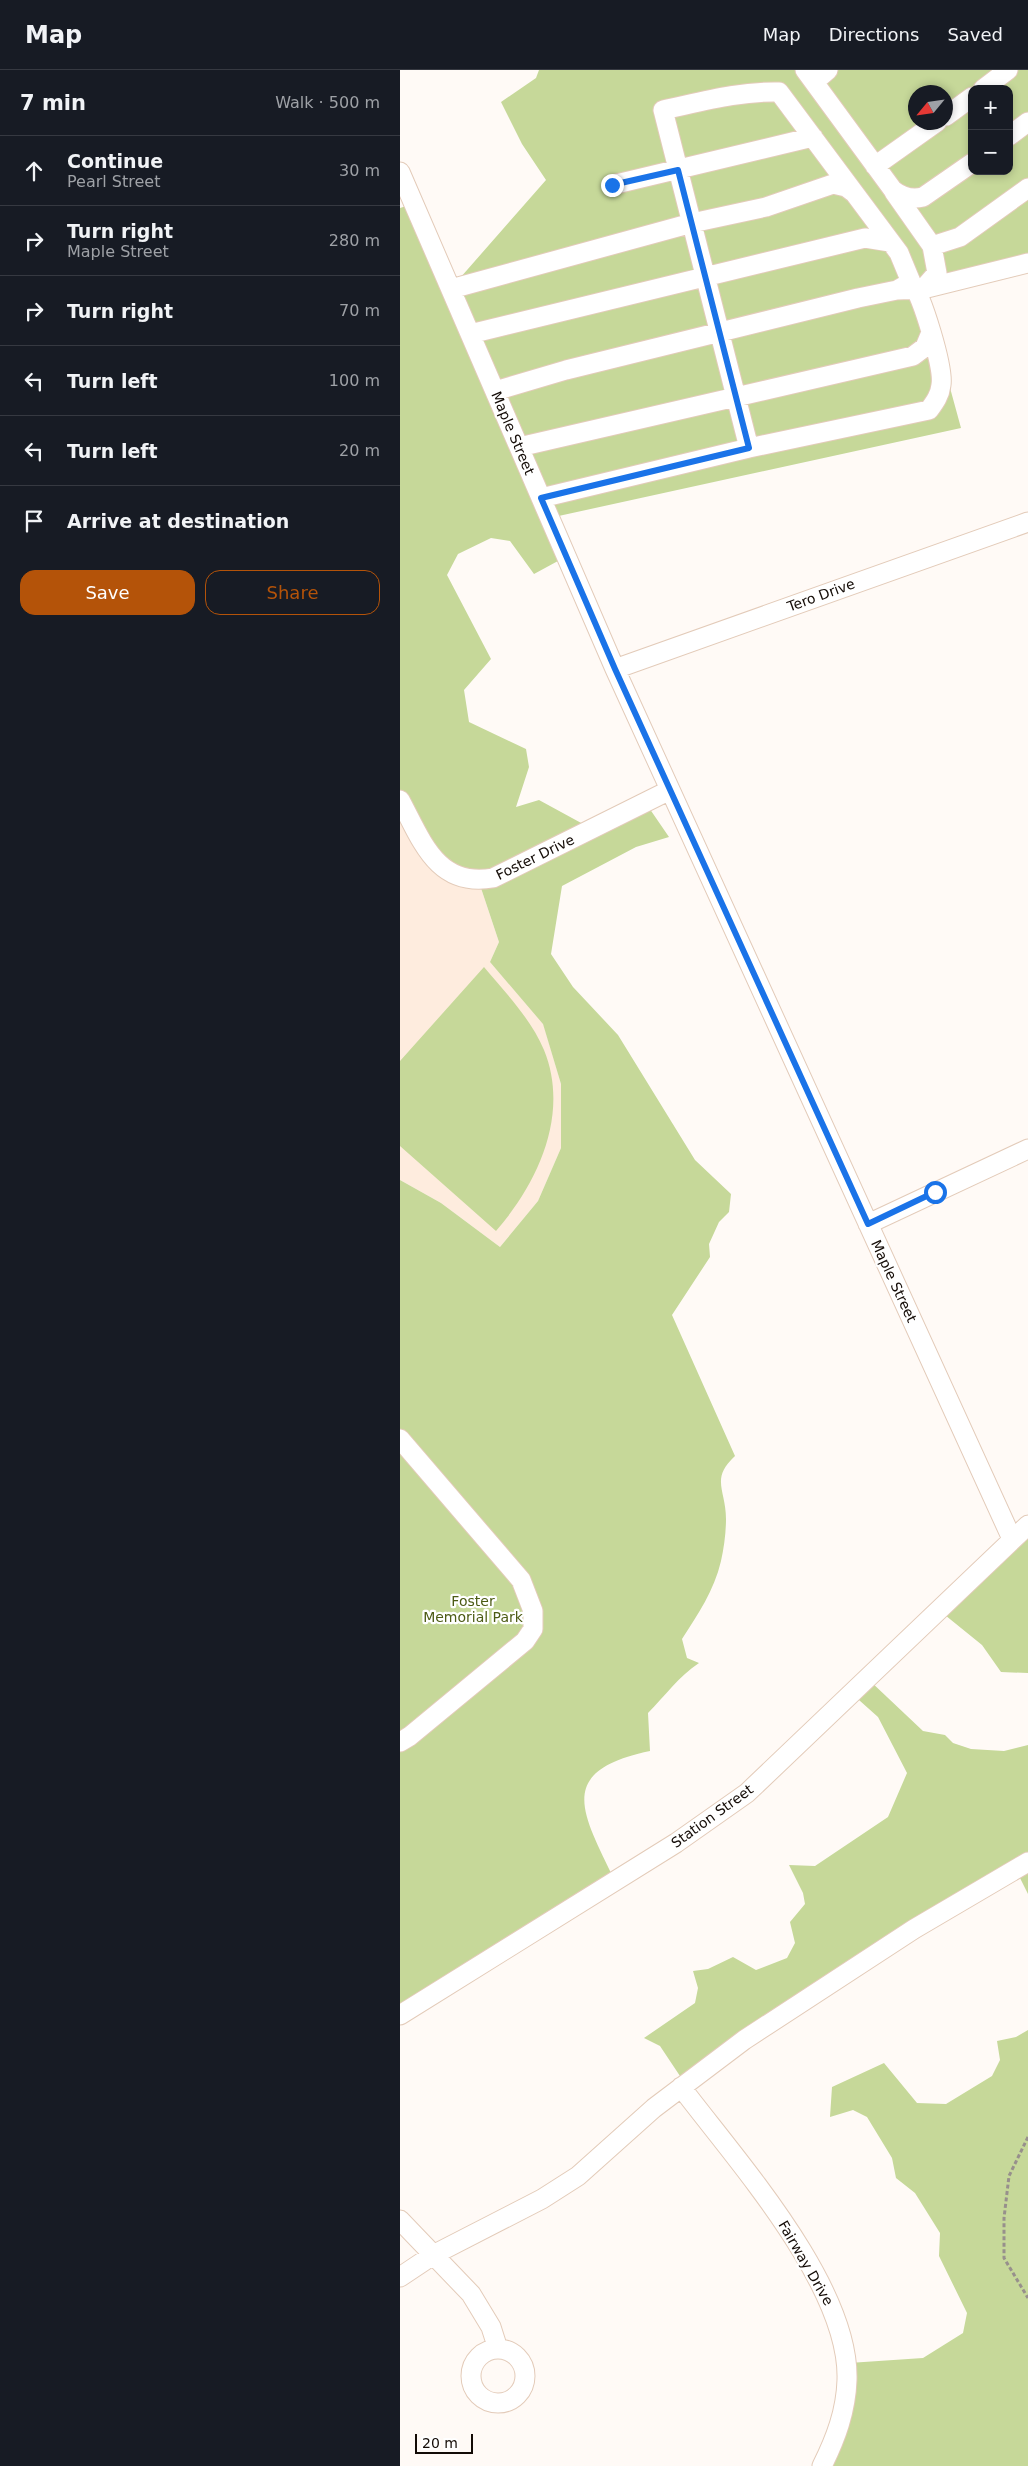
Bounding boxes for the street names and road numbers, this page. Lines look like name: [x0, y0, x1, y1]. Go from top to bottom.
street label: Maple Street: [488, 389, 538, 478]
street label: Tero Drive: [784, 575, 857, 615]
street label: Foster Drive: [493, 831, 577, 883]
street label: Maple Street: [868, 1237, 920, 1325]
street label: Station Street: [668, 1781, 756, 1851]
street label: Fairway Drive: [775, 2218, 837, 2308]

